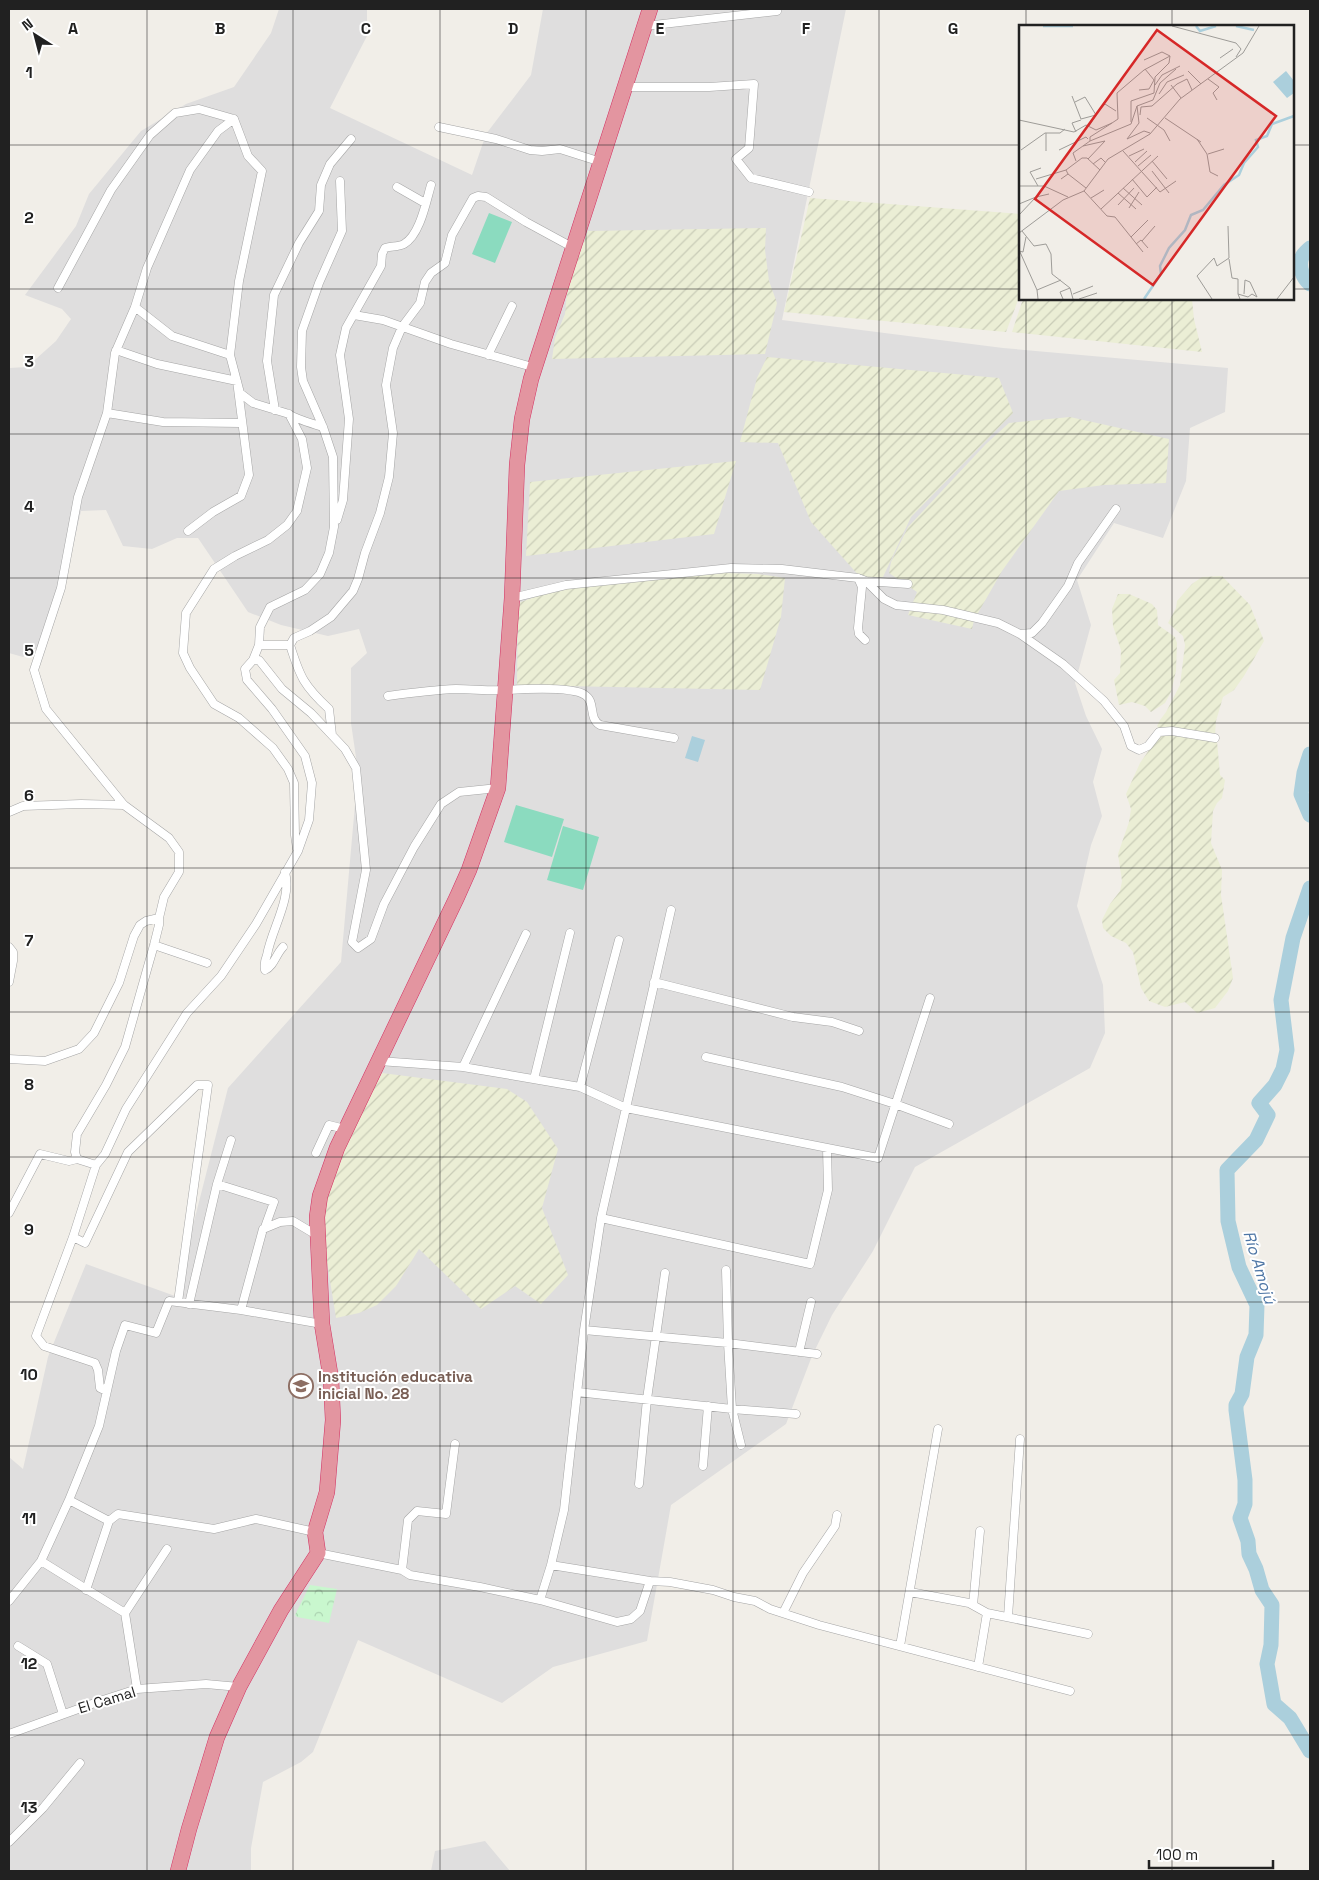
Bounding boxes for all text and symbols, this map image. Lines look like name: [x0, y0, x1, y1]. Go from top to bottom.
north arrow: [10, 10, 60, 60]
text: N: [18, 14, 36, 35]
text: A: [68, 18, 78, 39]
text: B: [215, 18, 225, 39]
text: C: [361, 18, 371, 39]
text: D: [508, 18, 518, 39]
text: E: [656, 18, 665, 39]
text: F: [802, 18, 811, 39]
text: G: [948, 18, 958, 39]
inset map: [1019, 25, 1294, 300]
text: 1: [25, 62, 33, 83]
text: 2: [24, 207, 34, 228]
text: 3: [24, 351, 34, 372]
text: 4: [24, 496, 34, 517]
text: 5: [24, 640, 34, 661]
text: 6: [24, 785, 34, 806]
text: 7: [25, 930, 34, 951]
text: 8: [24, 1074, 34, 1095]
text: 9: [24, 1219, 34, 1240]
water label: Río Amojú: [1238, 1228, 1281, 1307]
text: 10: [20, 1364, 38, 1385]
place label: Institución educativa inicial No. 28: [318, 1367, 473, 1403]
school or university icon: Institución educativa inicial No. 28: [288, 1373, 314, 1399]
text: 11: [22, 1508, 36, 1529]
text: 12: [21, 1653, 37, 1674]
street label: El Camal: [76, 1682, 138, 1717]
text: 13: [21, 1797, 38, 1818]
scale bar: [1149, 1838, 1273, 1870]
text: 100 m: [1156, 1845, 1198, 1864]

